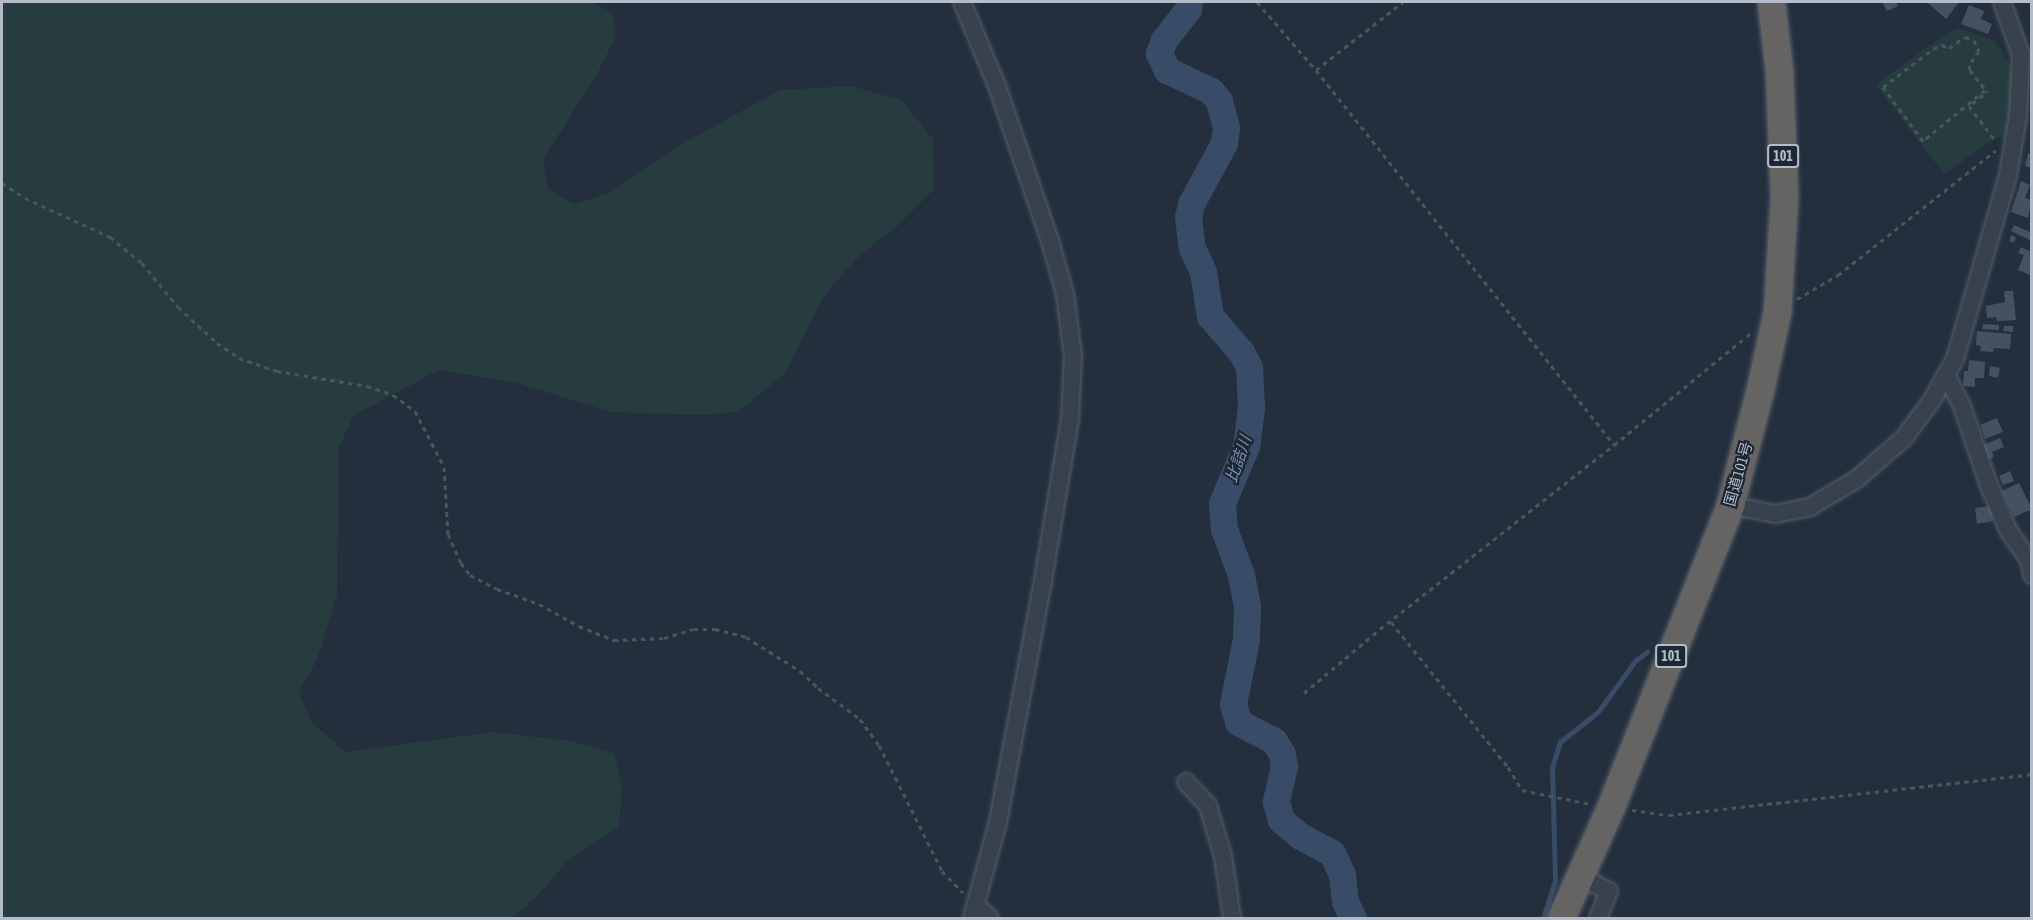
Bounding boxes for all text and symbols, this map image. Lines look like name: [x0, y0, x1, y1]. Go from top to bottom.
road number: 101: [1766, 145, 1800, 167]
water label: 比詰川: [1221, 433, 1255, 485]
street label: 国道101号: [1720, 440, 1756, 508]
road number: 101: [1654, 645, 1688, 667]

